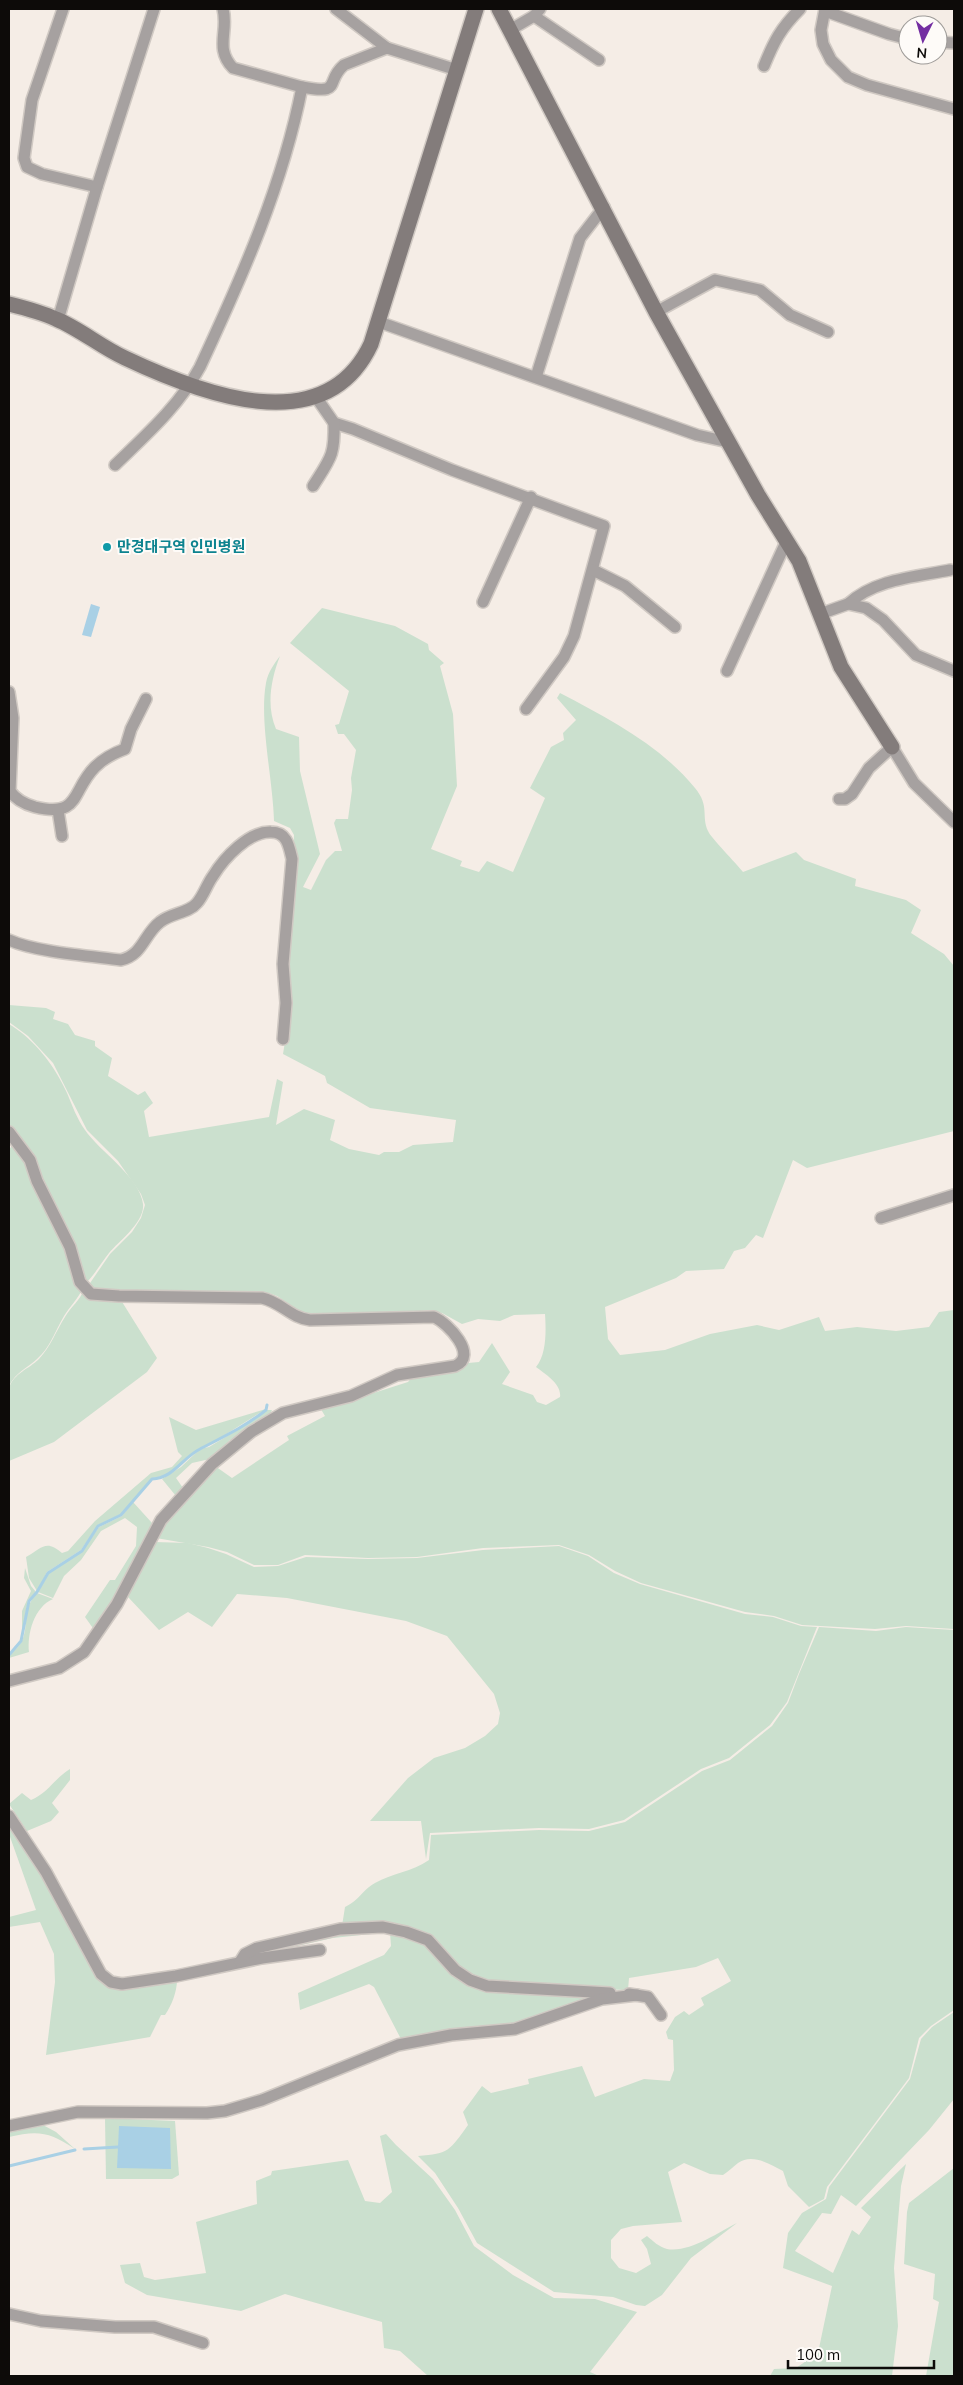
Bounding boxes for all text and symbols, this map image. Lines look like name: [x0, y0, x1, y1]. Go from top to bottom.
north arrow: [898, 15, 948, 65]
text: N: [916, 44, 928, 62]
place label: 만경대구역 인민병원: [117, 537, 245, 556]
marker: 만경대구역 인민병원: [101, 541, 113, 553]
scale bar: [788, 2338, 934, 2370]
text: 100 m: [796, 2345, 840, 2364]

